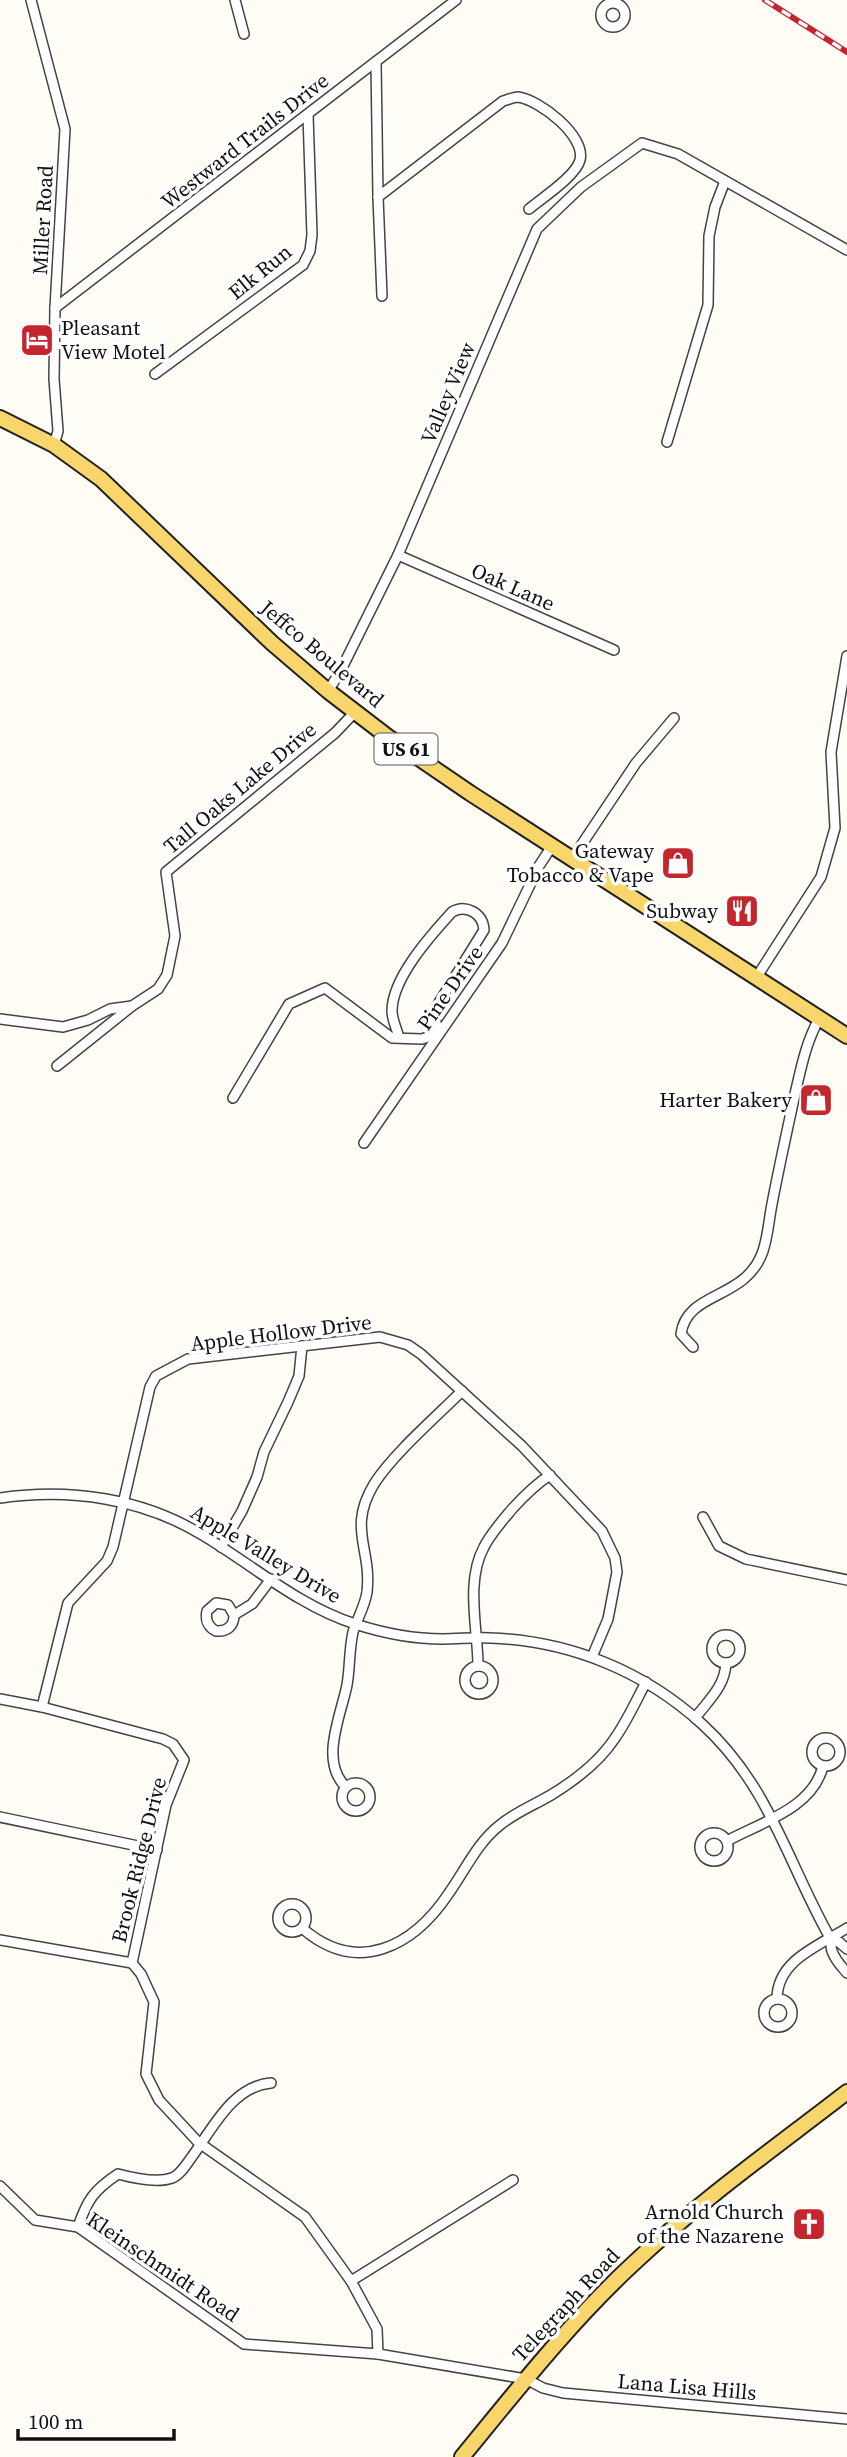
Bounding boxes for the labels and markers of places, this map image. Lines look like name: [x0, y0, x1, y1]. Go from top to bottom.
place label: Pleasant View Motel: [61, 313, 166, 366]
hotel icon: Pleasant View Motel: [18, 321, 56, 359]
place label: Gateway Tobacco & Vape: [507, 836, 654, 889]
shop icon: Gateway Tobacco & Vape: [659, 844, 697, 882]
restaurant icon: Subway: [723, 892, 761, 930]
place label: Subway: [646, 896, 718, 925]
shop icon: Harter Bakery: [797, 1081, 835, 1119]
place label: Harter Bakery: [659, 1085, 792, 1114]
place label: Arnold Church of the Nazarene: [636, 2197, 784, 2250]
church icon: Arnold Church of the Nazarene: [790, 2205, 828, 2243]

